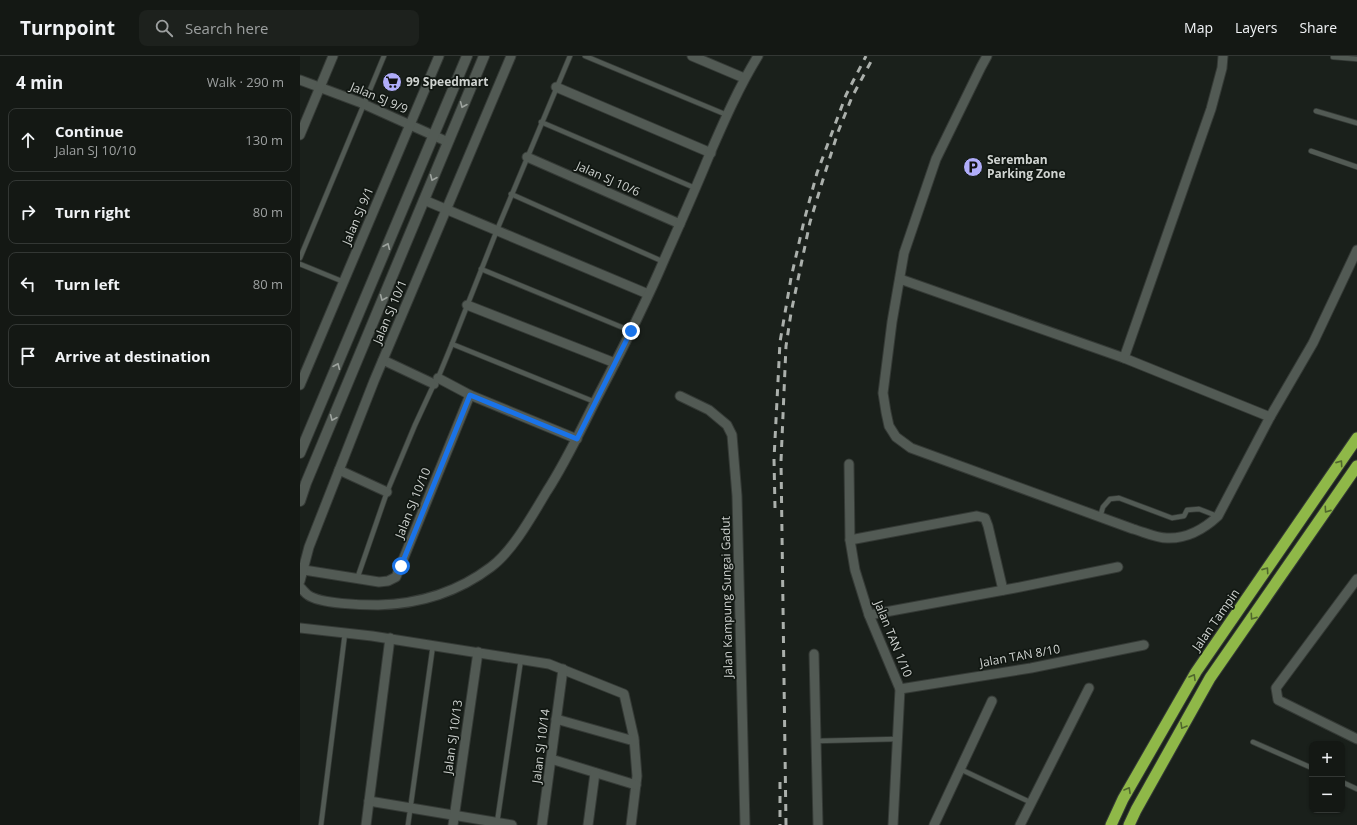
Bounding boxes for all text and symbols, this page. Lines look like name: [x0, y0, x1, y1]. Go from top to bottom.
search box: [139, 10, 419, 46]
text: Turnpoint: [20, 15, 115, 41]
icon: search: [153, 17, 175, 39]
text: Search here: [185, 18, 269, 38]
text: Map: [1184, 18, 1213, 37]
text: Layers: [1235, 18, 1277, 37]
text: Share: [1299, 18, 1337, 37]
text: 4 min: [16, 71, 63, 94]
supermarket icon: 99 Speedmart: [381, 71, 403, 93]
text: Walk · 290 m: [207, 73, 284, 91]
place label: 99 Speedmart: [406, 73, 489, 90]
street label: Jalan SJ 9/9: [347, 77, 411, 117]
one-way arrow: [460, 101, 468, 108]
text: Continue: [55, 121, 123, 141]
icon: ahead: [17, 129, 39, 151]
text: 130 m: [245, 131, 283, 149]
text: Jalan SJ 10/10: [55, 141, 136, 159]
place label: Seremban Parking Zone: [987, 151, 1065, 182]
parking icon: Seremban Parking Zone: [962, 156, 984, 178]
street label: Jalan SJ 10/6: [573, 157, 643, 200]
one-way arrow: [430, 173, 438, 181]
street label: Jalan SJ 9/1: [337, 184, 377, 248]
icon: right: [17, 201, 39, 223]
text: Turn right: [55, 202, 130, 222]
text: 80 m: [253, 203, 283, 221]
one-way arrow: [382, 243, 390, 250]
icon: left: [17, 273, 39, 295]
text: Turn left: [55, 274, 120, 294]
text: 80 m: [253, 275, 283, 293]
street label: Jalan SJ 10/1: [368, 277, 411, 347]
one-way arrow: [380, 293, 388, 301]
route end: [622, 322, 640, 340]
icon: arrive: [17, 345, 39, 367]
text: Arrive at destination: [55, 346, 210, 366]
one-way arrow: [332, 362, 340, 370]
one-way arrow: [330, 413, 338, 421]
one-way arrow: [1335, 460, 1343, 467]
street label: Jalan SJ 10/10: [390, 465, 434, 542]
one-way arrow: [1325, 505, 1332, 512]
street label: Jalan Kampung Sungai Gadut: [717, 516, 736, 679]
route start: [392, 557, 410, 575]
one-way arrow: [1261, 567, 1269, 574]
street label: Jalan Tampin: [1187, 585, 1243, 655]
street label: Jalan TAN 1/10: [870, 597, 917, 680]
one-way arrow: [1251, 612, 1258, 619]
street label: Jalan TAN 8/10: [977, 640, 1062, 671]
one-way arrow: [1188, 674, 1195, 681]
street label: Jalan SJ 10/13: [439, 699, 466, 776]
street label: Jalan SJ 10/14: [527, 708, 554, 785]
one-way arrow: [1181, 722, 1188, 729]
map controls: [1309, 741, 1345, 813]
button: +: [1309, 741, 1345, 777]
button: −: [1309, 777, 1345, 813]
one-way arrow: [1124, 787, 1131, 794]

